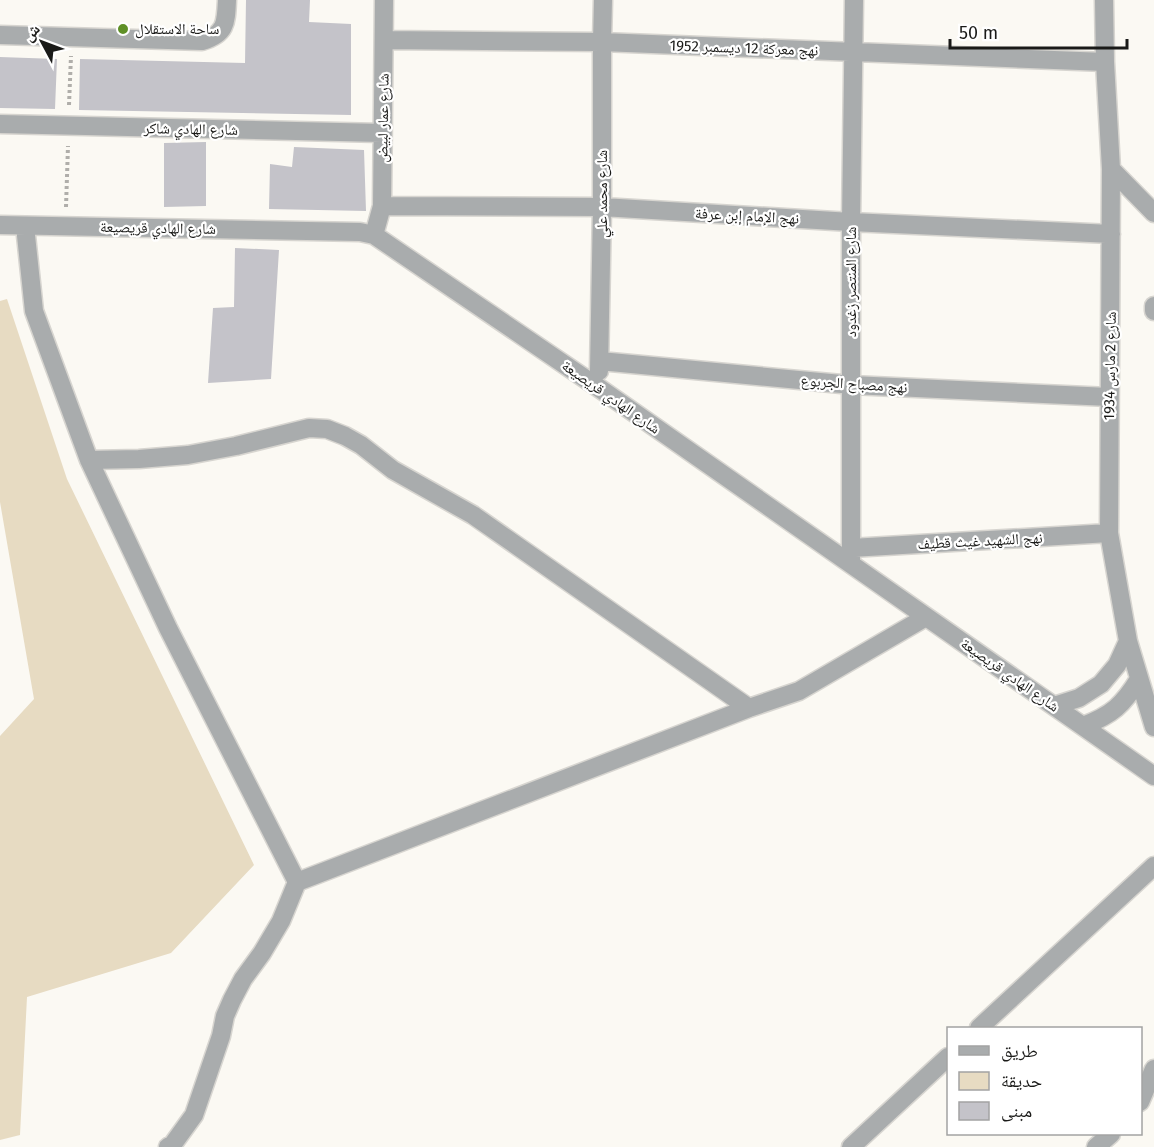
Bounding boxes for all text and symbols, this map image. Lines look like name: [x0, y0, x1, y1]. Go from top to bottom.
north arrow: [12, 12, 72, 72]
scale bar: [950, 12, 1127, 50]
text: ش: [18, 20, 44, 45]
place label: ساحة الاستقلال: [135, 20, 220, 39]
marker: ساحة الاستقلال: [116, 22, 130, 36]
text: 50 m: [959, 22, 998, 44]
street label: نهج معركة 12 ديسمبر 1952: [669, 36, 819, 61]
street label: شارع عمار لبيض: [373, 73, 394, 163]
street label: شارع الهادي شاكر: [143, 119, 238, 142]
street label: شارع محمد علي: [593, 150, 614, 238]
street label: نهج الإمام إبن عرفة: [694, 204, 800, 229]
street label: شارع الهادي قريصيعة: [100, 218, 216, 241]
street label: شارع المنتصر زغدود: [842, 227, 861, 337]
street label: شارع 2 مارس 1934: [1100, 311, 1121, 421]
street label: شارع الهادي قريصيعة: [557, 356, 664, 440]
street label: نهج مصباح الجربوع: [800, 371, 908, 398]
street label: نهج الشهيد غيث قطيف: [917, 529, 1043, 554]
street label: شارع الهادي قريصيعة: [956, 634, 1063, 718]
legend: [947, 1027, 1142, 1135]
text: طريق: [1001, 1040, 1038, 1062]
text: حديقة: [1001, 1070, 1042, 1092]
text: مبنى: [1001, 1100, 1032, 1122]

